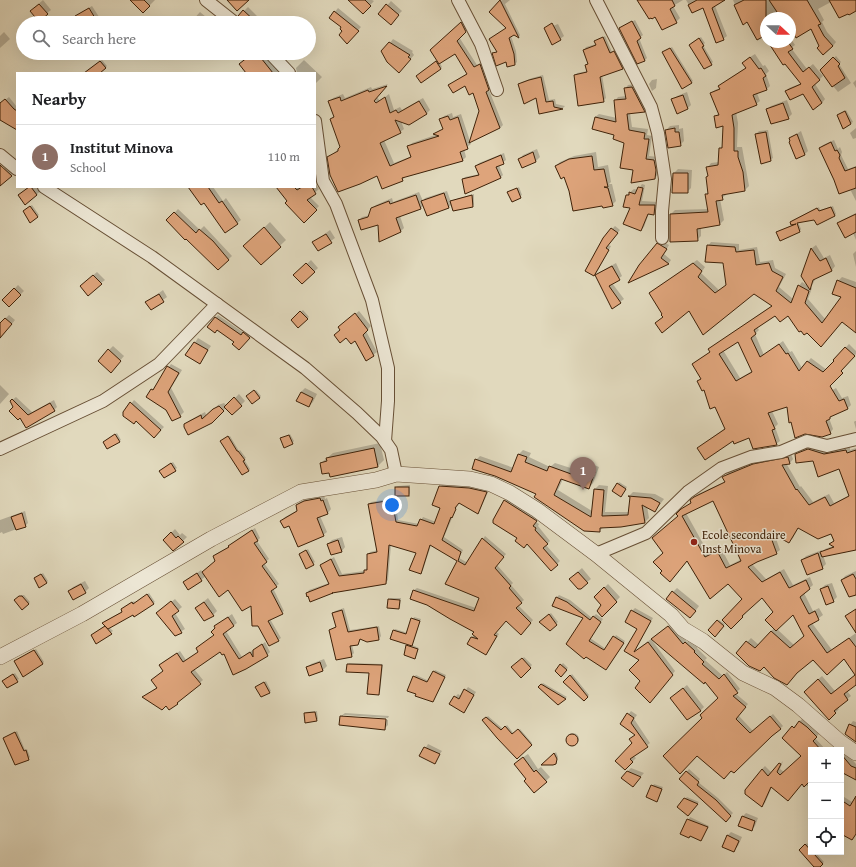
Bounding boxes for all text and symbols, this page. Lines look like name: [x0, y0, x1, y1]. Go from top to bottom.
north arrow: [760, 12, 796, 48]
search box: [16, 16, 316, 60]
icon: search: [30, 27, 52, 49]
text: Search here: [62, 28, 136, 49]
text: Nearby: [32, 86, 86, 111]
text: Institut Minova: [70, 137, 173, 158]
text: 1: [42, 147, 48, 166]
text: 110 m: [268, 147, 300, 166]
text: School: [70, 158, 106, 177]
pin: 1: [570, 457, 596, 490]
your location: [382, 495, 402, 515]
place label: Ecole secondaire Inst Minova: [702, 526, 786, 557]
marker: Ecole secondaire Inst Minova: [689, 537, 699, 547]
map controls: [808, 747, 844, 855]
button: +: [808, 747, 844, 783]
button: −: [808, 783, 844, 819]
button: locate: [808, 819, 844, 855]

